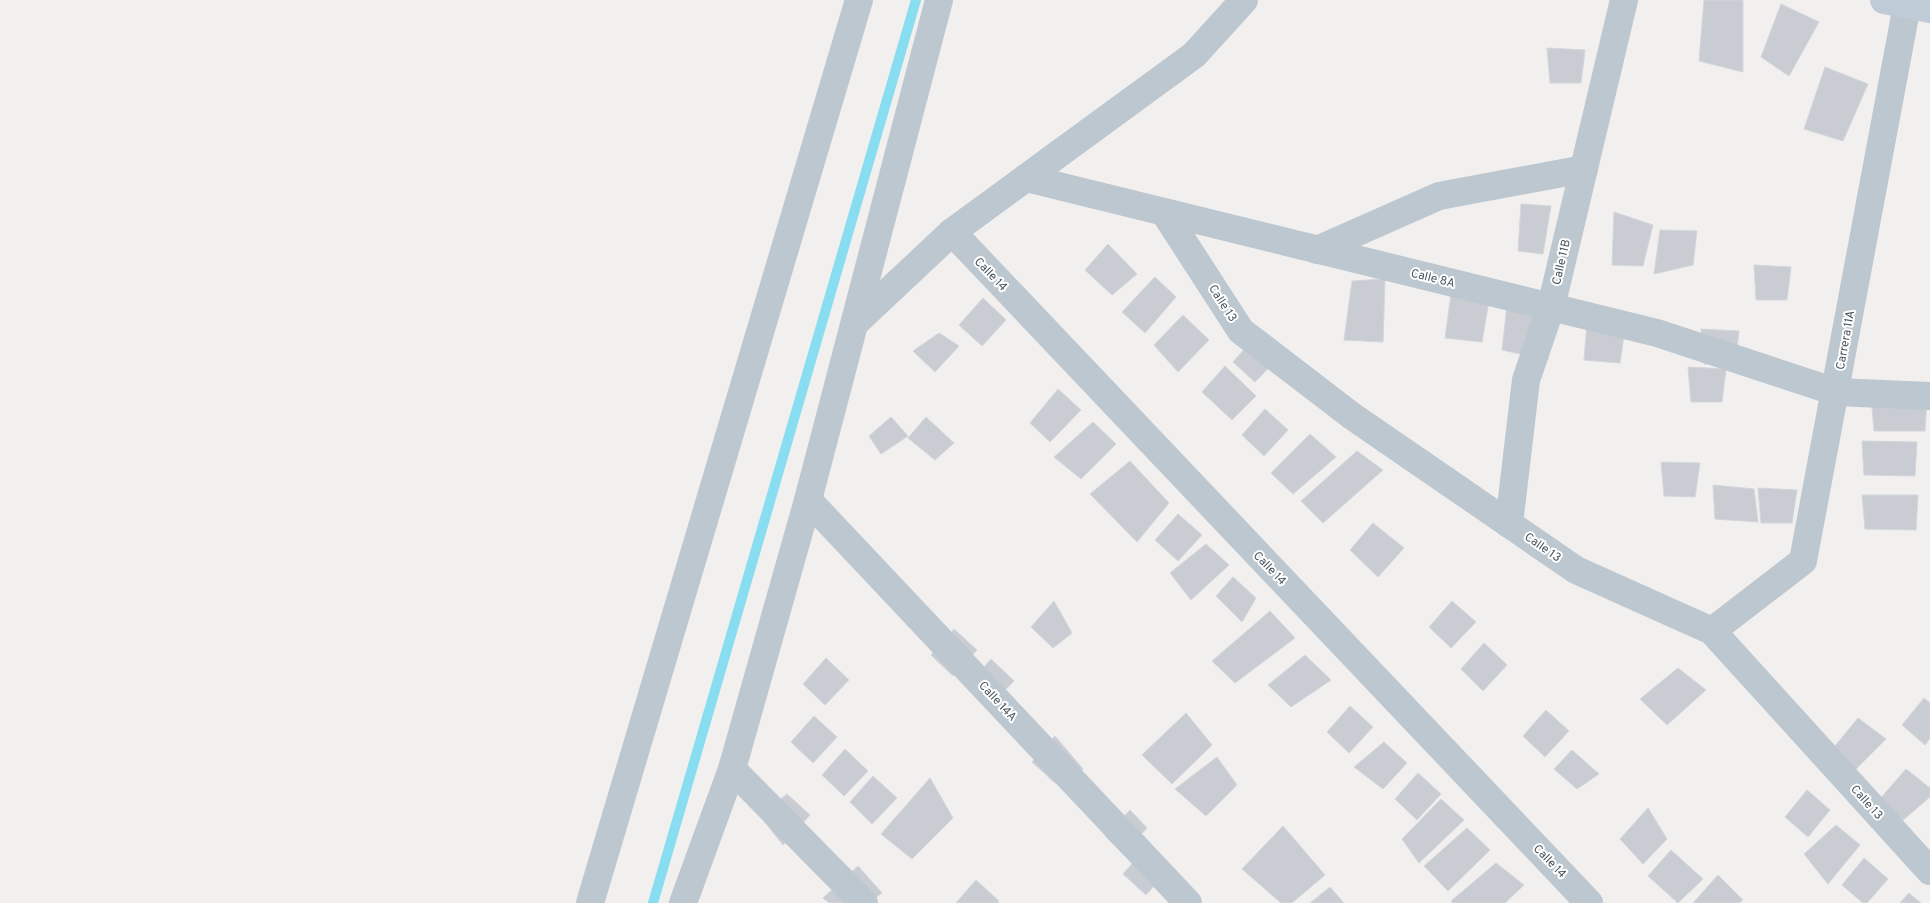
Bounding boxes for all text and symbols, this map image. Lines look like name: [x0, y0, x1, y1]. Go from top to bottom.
street label: Calle 11B: [1549, 238, 1575, 287]
street label: Calle 14: [970, 254, 1010, 295]
street label: Calle 8A: [1409, 266, 1457, 292]
street label: Calle 13: [1204, 282, 1240, 325]
street label: Carrera 11A: [1833, 309, 1859, 371]
street label: Calle 13: [1521, 529, 1564, 566]
street label: Calle 14: [1249, 548, 1289, 589]
street label: Calle 14A: [975, 678, 1020, 725]
street label: Calle 13: [1846, 782, 1886, 823]
street label: Calle 14: [1529, 841, 1569, 882]

